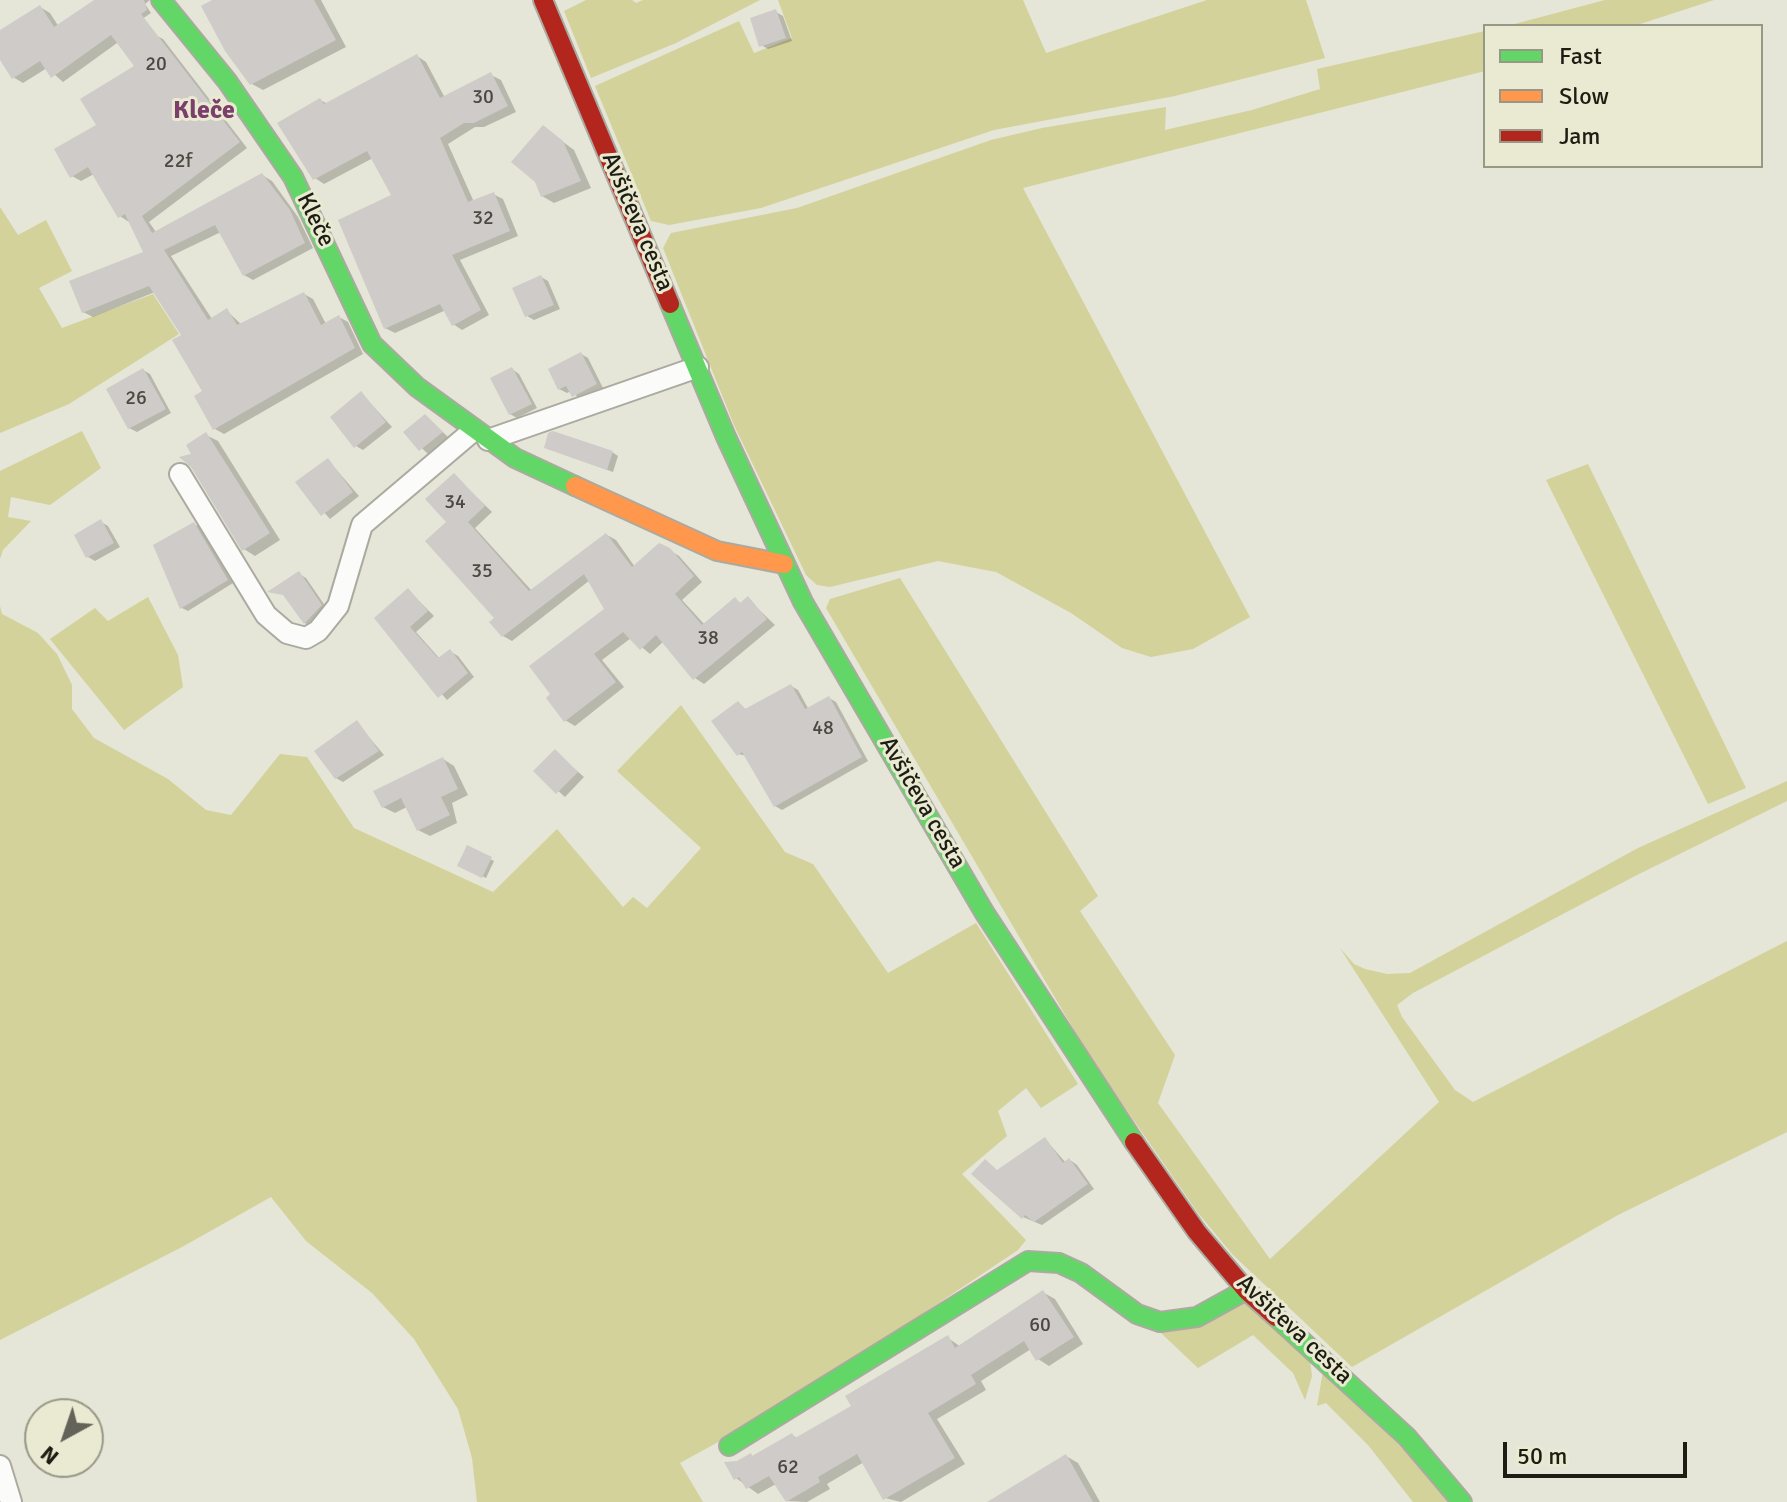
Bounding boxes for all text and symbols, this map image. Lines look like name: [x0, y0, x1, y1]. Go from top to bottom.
legend: [1483, 24, 1763, 168]
text: Fast: [1559, 41, 1602, 71]
house number: 20: [145, 53, 167, 77]
text: Slow: [1559, 81, 1609, 111]
house number: 30: [472, 86, 494, 110]
district label: Kleče: [173, 95, 235, 127]
text: Jam: [1559, 121, 1600, 151]
street label: Avšičeva cesta: [595, 148, 679, 296]
house number: 22f: [164, 150, 192, 174]
street label: Kleče: [290, 188, 340, 252]
house number: 32: [472, 207, 494, 231]
house number: 26: [125, 387, 147, 411]
house number: 34: [444, 491, 466, 515]
house number: 35: [471, 560, 493, 584]
house number: 38: [697, 627, 719, 651]
house number: 48: [812, 717, 834, 741]
street label: Avšičeva cesta: [873, 732, 971, 874]
street label: Avšičeva cesta: [1230, 1269, 1358, 1391]
house number: 60: [1029, 1314, 1051, 1338]
north arrow: [24, 1398, 104, 1478]
scale bar: [1507, 1426, 1691, 1476]
text: N: [35, 1440, 64, 1470]
text: 50 m: [1517, 1441, 1567, 1471]
house number: 62: [777, 1456, 799, 1480]

